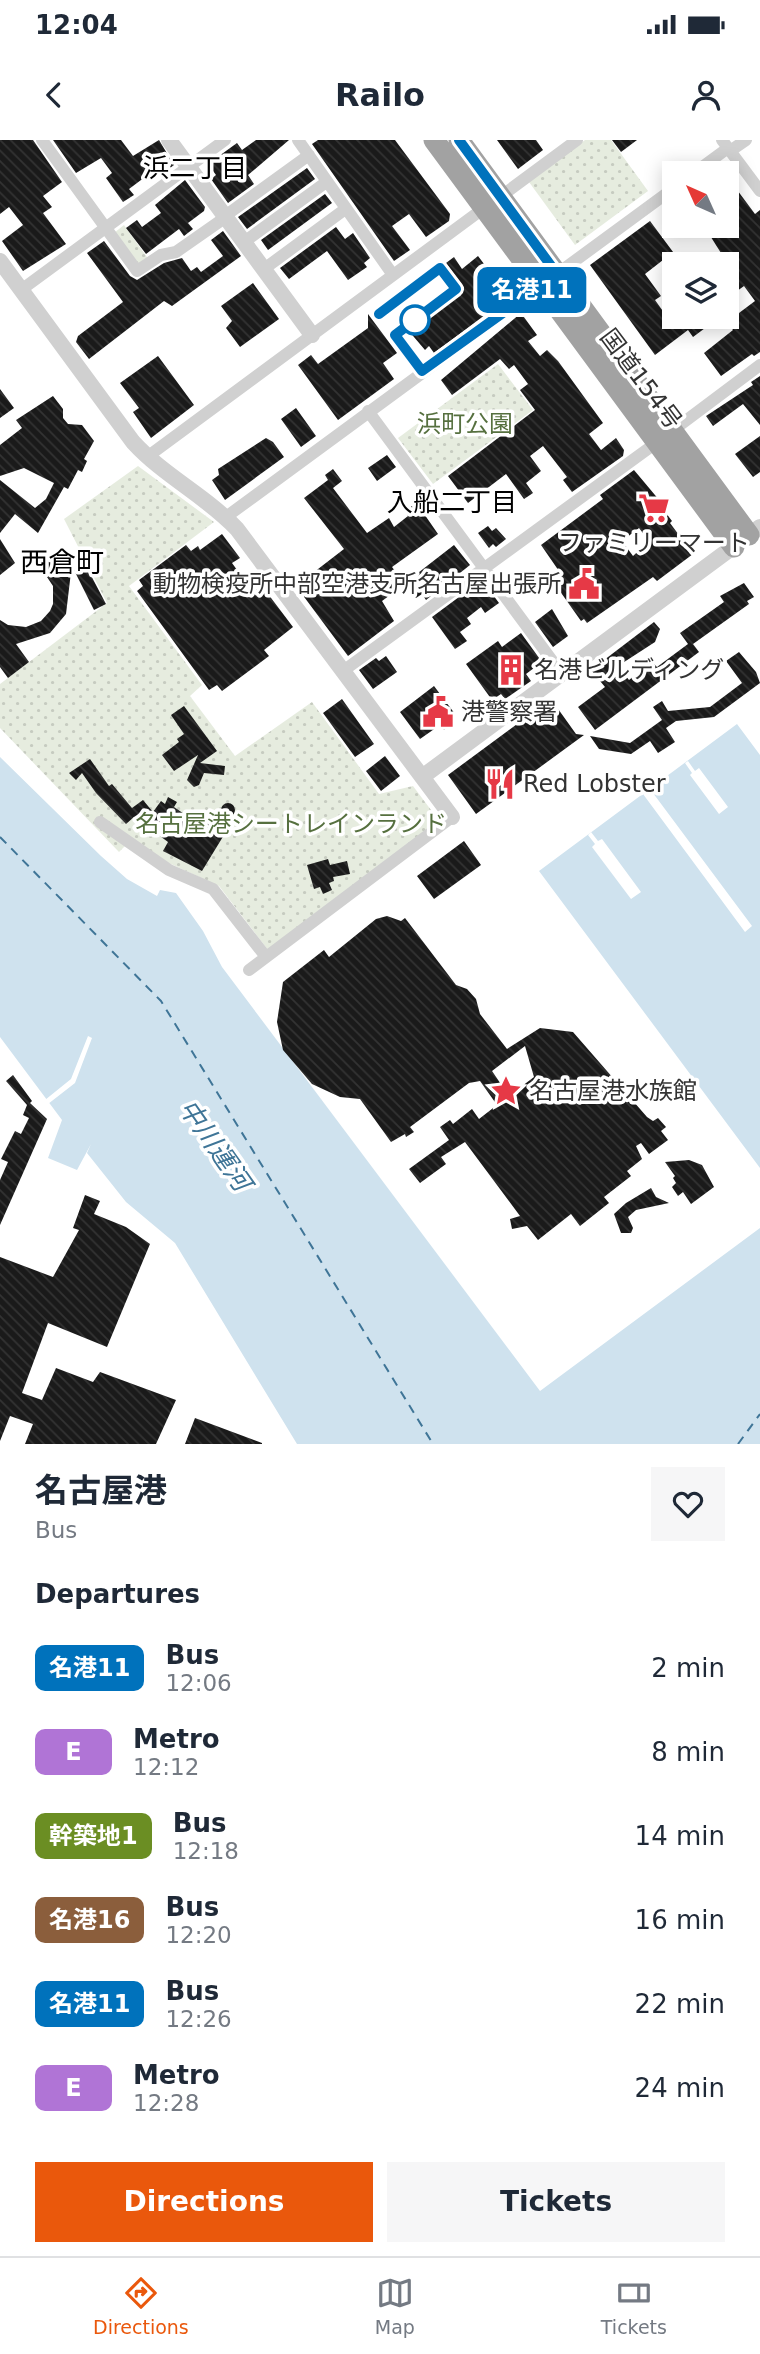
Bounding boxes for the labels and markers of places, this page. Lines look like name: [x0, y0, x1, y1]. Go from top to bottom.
unlabelled marker: [400, 305, 430, 335]
supermarket icon: ファミリーマート: [637, 491, 671, 525]
place label: ファミリーマート: [558, 529, 750, 557]
public building icon: 動物検疫所中部空港支所名古屋出張所: [567, 567, 601, 601]
place label: 動物検疫所中部空港支所名古屋出張所: [153, 570, 561, 598]
building icon: 名港ビルディング: [494, 653, 528, 687]
place label: 名港ビルディング: [534, 656, 724, 684]
public building icon: 港警察署: [421, 695, 455, 729]
place label: 港警察署: [461, 698, 557, 726]
restaurant icon: Red Lobster: [483, 767, 517, 801]
place label: Red Lobster: [523, 770, 666, 798]
place icon: 名古屋港水族館: [489, 1074, 523, 1108]
place label: 名古屋港水族館: [529, 1077, 697, 1105]

